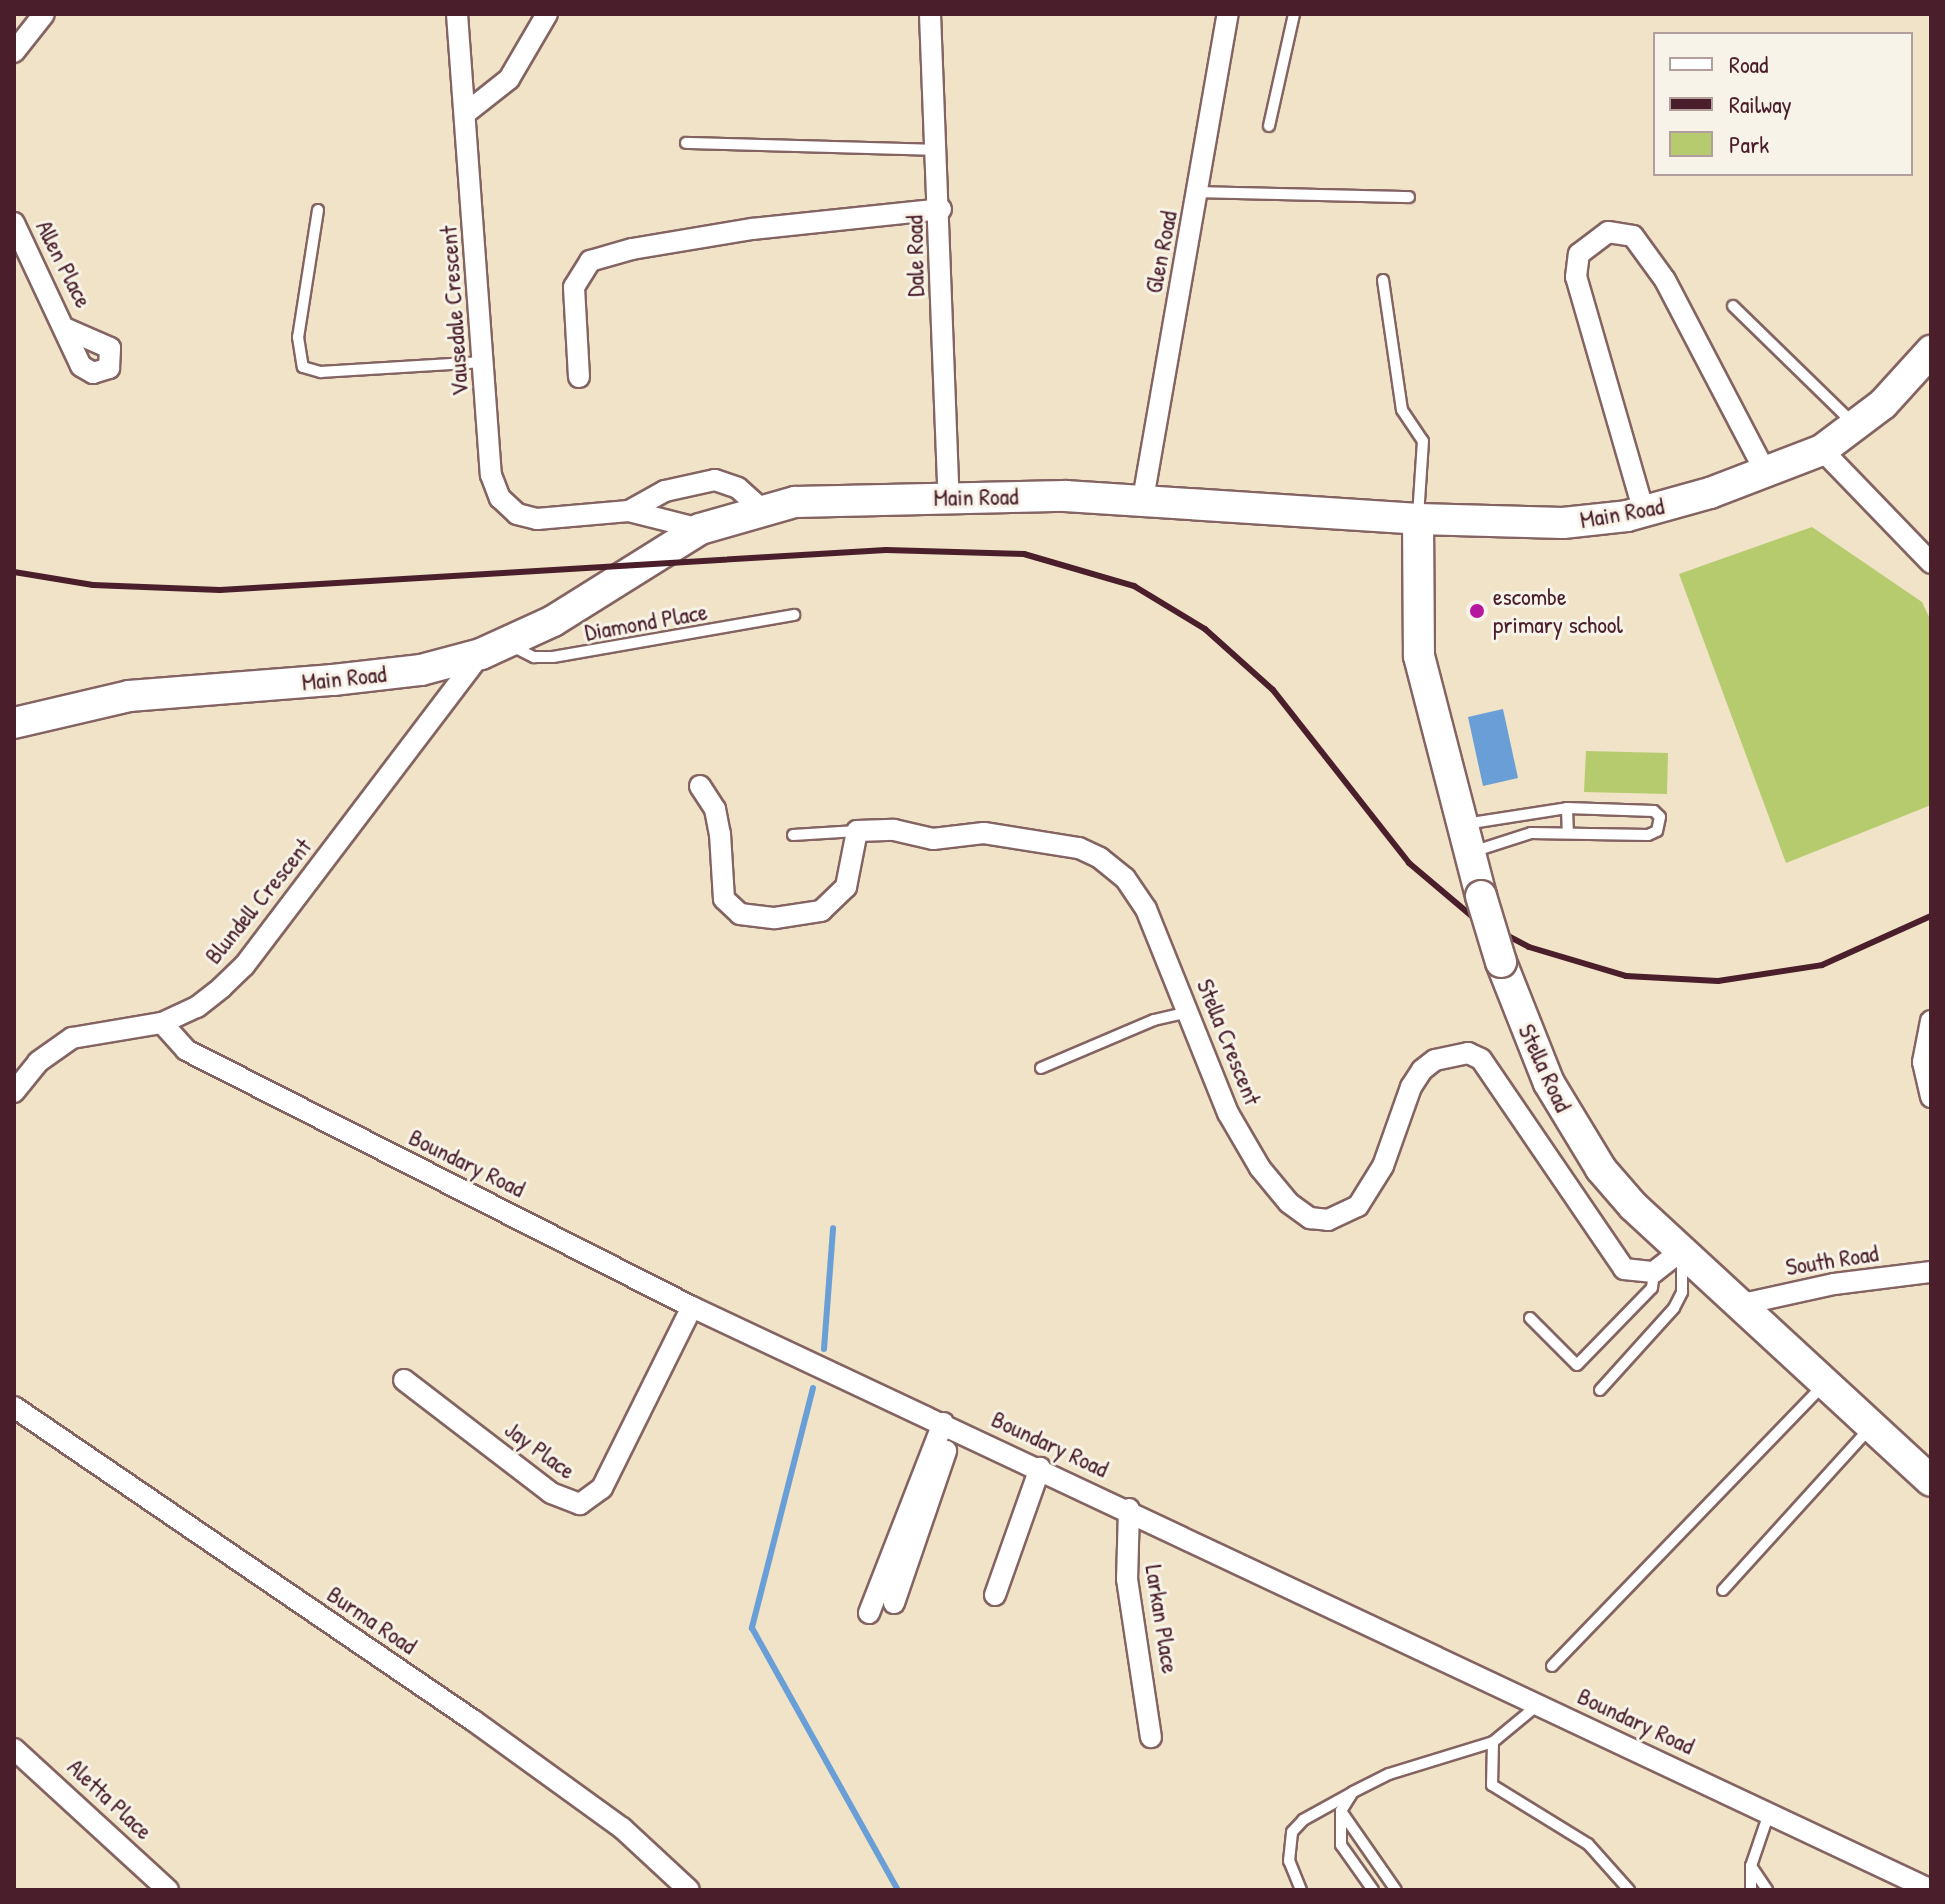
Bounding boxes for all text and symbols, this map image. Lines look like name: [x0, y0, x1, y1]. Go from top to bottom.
legend: [1653, 32, 1913, 176]
text: Road: [1729, 48, 1768, 80]
text: Railway: [1729, 88, 1792, 120]
text: Park: [1729, 128, 1769, 160]
street label: Glen Road: [1139, 208, 1183, 296]
street label: Dale Road: [900, 215, 930, 297]
street label: Allen Place: [30, 216, 98, 312]
street label: Vausedale Crescent: [434, 225, 474, 397]
street label: Main Road: [933, 482, 1019, 512]
street label: Main Road: [1578, 491, 1666, 535]
place label: escombe primary school: [1493, 583, 1623, 639]
street label: Diamond Place: [582, 597, 710, 647]
marker: escombe primary school: [1468, 602, 1486, 620]
street label: Main Road: [300, 659, 388, 697]
street label: Blundell Crescent: [199, 833, 317, 969]
street label: Stella Crescent: [1191, 975, 1267, 1109]
street label: Stella Road: [1512, 1020, 1578, 1116]
street label: Boundary Road: [404, 1123, 530, 1203]
street label: South Road: [1784, 1238, 1880, 1282]
street label: Boundary Road: [987, 1404, 1113, 1484]
street label: Jay Place: [499, 1415, 581, 1485]
street label: Larkan Place: [1139, 1563, 1185, 1675]
street label: Burma Road: [322, 1580, 422, 1660]
street label: Boundary Road: [1573, 1681, 1699, 1761]
street label: Aletta Place: [62, 1753, 158, 1845]

